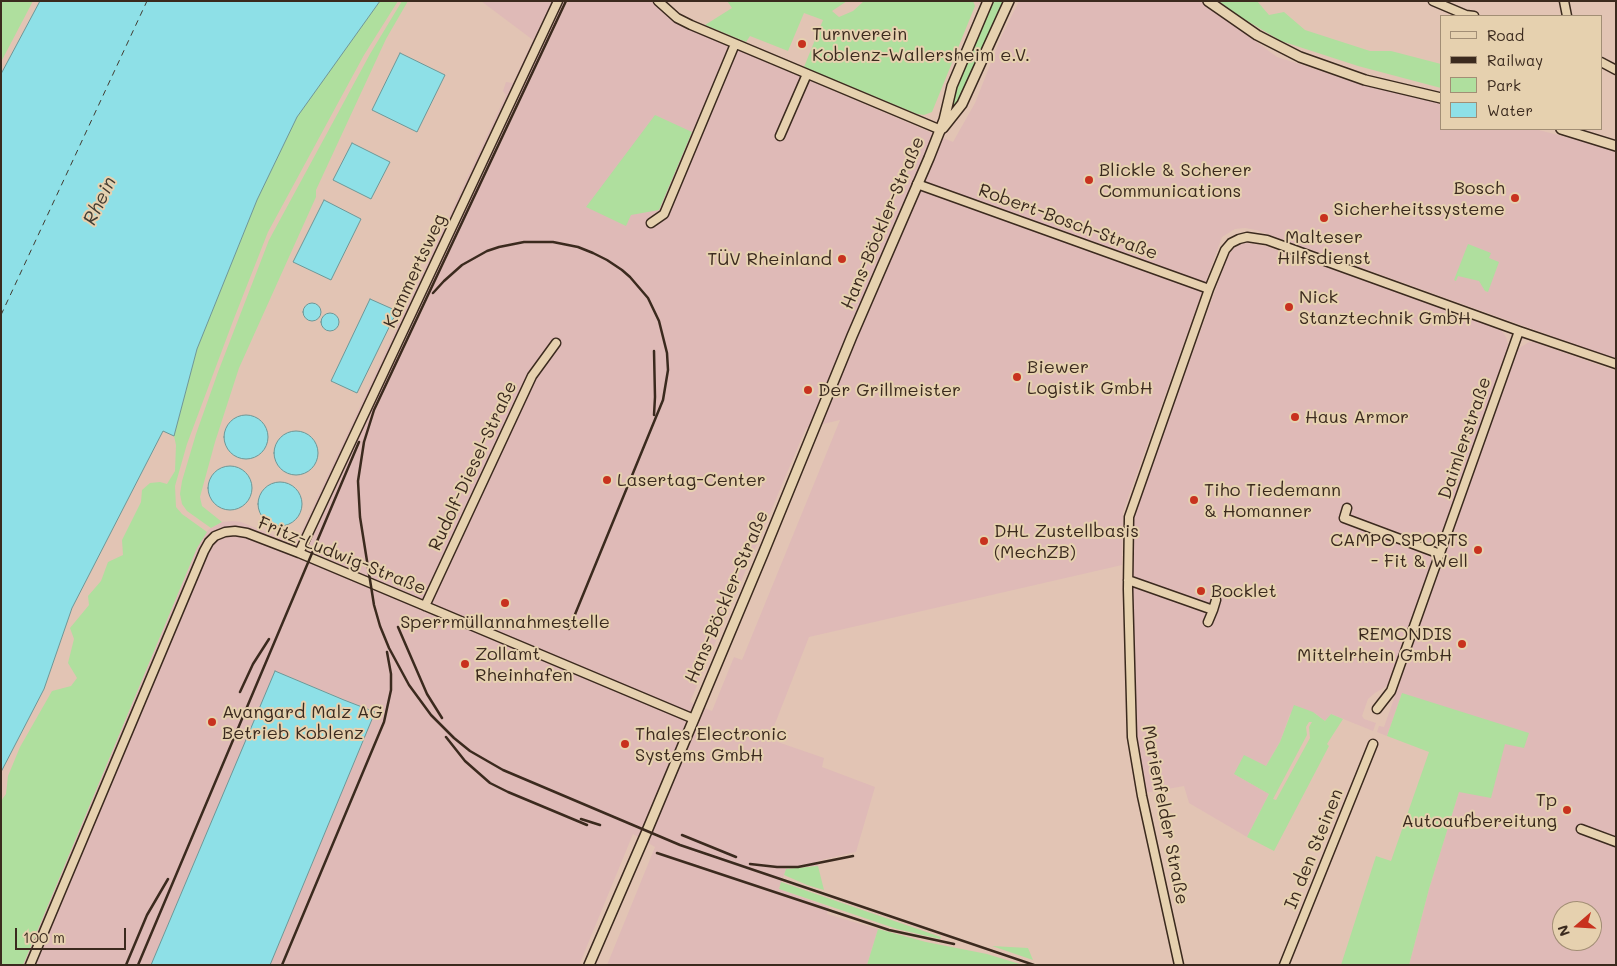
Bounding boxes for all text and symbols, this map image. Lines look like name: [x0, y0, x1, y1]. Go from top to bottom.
legend: [1440, 15, 1602, 130]
place label: Turnverein Koblenz-Wallersheim e.V.: [812, 23, 1030, 66]
text: Road: [1487, 25, 1524, 45]
marker: Turnverein Koblenz-Wallersheim e.V.: [796, 38, 808, 50]
text: Railway: [1487, 50, 1543, 70]
text: Park: [1487, 75, 1521, 95]
text: Water: [1487, 100, 1533, 120]
street label: Hans-Böckler-Straße: [837, 133, 929, 313]
place label: Blickle & Scherer Communications: [1099, 159, 1252, 202]
water label: Rhein: [79, 173, 121, 229]
marker: Blickle & Scherer Communications: [1083, 174, 1095, 186]
place label: Bosch Sicherheitssysteme: [1334, 177, 1505, 220]
street label: Robert-Bosch-Straße: [975, 180, 1161, 264]
marker: Bosch Sicherheitssysteme: [1509, 192, 1521, 204]
street label: Kammertsweg: [379, 211, 451, 331]
marker: Malteser Hilfsdienst: [1318, 212, 1330, 224]
place label: Malteser Hilfsdienst: [1277, 226, 1371, 268]
place label: TÜV Rheinland: [707, 248, 832, 270]
marker: TÜV Rheinland: [836, 253, 848, 265]
place label: Nick Stanztechnik GmbH: [1299, 286, 1471, 328]
marker: Nick Stanztechnik GmbH: [1283, 301, 1295, 313]
place label: Biewer Logistik GmbH: [1027, 356, 1153, 398]
marker: Biewer Logistik GmbH: [1011, 371, 1023, 383]
street label: Daimlerstraße: [1434, 374, 1496, 502]
street label: Rudolf-Diesel-Straße: [424, 378, 522, 554]
place label: Der Grillmeister: [818, 379, 961, 401]
marker: Der Grillmeister: [802, 384, 814, 396]
place label: Haus Armor: [1305, 406, 1409, 428]
marker: Haus Armor: [1289, 411, 1301, 423]
place label: Lasertag-Center: [617, 469, 766, 491]
marker: Lasertag-Center: [601, 474, 613, 486]
place label: Tiho Tiedemann & Homanner: [1204, 479, 1341, 522]
marker: Tiho Tiedemann & Homanner: [1188, 494, 1200, 506]
street label: Hans-Böckler-Straße: [681, 507, 773, 687]
street label: Fritz-Ludwig-Straße: [255, 512, 429, 600]
place label: DHL Zustellbasis (MechZB): [994, 520, 1139, 562]
place label: CAMPO SPORTS - Fit & Well: [1330, 529, 1468, 572]
marker: DHL Zustellbasis (MechZB): [978, 535, 990, 547]
marker: CAMPO SPORTS - Fit & Well: [1472, 544, 1484, 556]
place label: Bocklet: [1211, 580, 1277, 602]
marker: Bocklet: [1195, 585, 1207, 597]
marker: Sperrmüllannahmestelle: [499, 597, 511, 609]
place label: Sperrmüllannahmestelle: [400, 611, 610, 633]
place label: REMONDIS Mittelrhein GmbH: [1297, 623, 1452, 666]
marker: REMONDIS Mittelrhein GmbH: [1456, 638, 1468, 650]
place label: Zollamt Rheinhafen: [475, 643, 573, 686]
marker: Zollamt Rheinhafen: [459, 658, 471, 670]
place label: Avangard Malz AG Betrieb Koblenz: [222, 701, 383, 744]
marker: Avangard Malz AG Betrieb Koblenz: [206, 716, 218, 728]
place label: Thales Electronic Systems GmbH: [635, 723, 787, 766]
street label: Marienfelder Straße: [1137, 724, 1193, 906]
marker: Thales Electronic Systems GmbH: [619, 738, 631, 750]
street label: In den Steinen: [1280, 786, 1348, 912]
place label: Tp Autoaufbereitung: [1402, 789, 1557, 832]
marker: Tp Autoaufbereitung: [1561, 804, 1573, 816]
north arrow: [1552, 901, 1602, 951]
scale bar: [18, 918, 129, 950]
text: N: [1553, 923, 1574, 939]
text: 100 m: [23, 927, 65, 947]

